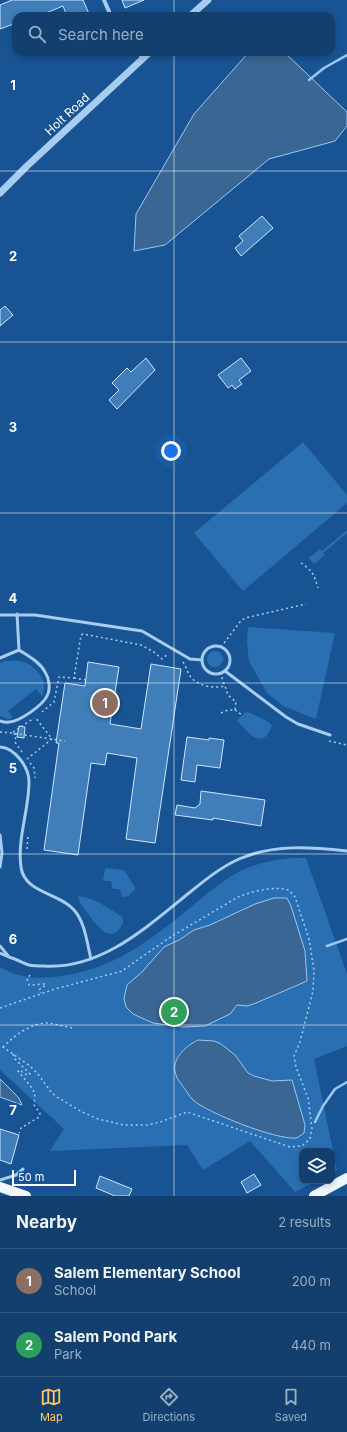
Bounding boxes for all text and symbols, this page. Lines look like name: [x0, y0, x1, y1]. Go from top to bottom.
search box: [12, 12, 335, 56]
icon: search: [26, 23, 48, 45]
text: Search here: [58, 25, 144, 44]
text: 1: [10, 77, 16, 93]
street label: Holt Road: [42, 90, 92, 138]
text: 2: [9, 248, 17, 264]
text: 3: [9, 419, 17, 435]
your location: [161, 441, 181, 461]
text: 4: [9, 590, 18, 606]
pin: 1: [92, 688, 118, 718]
text: 5: [9, 760, 17, 776]
text: 6: [9, 931, 17, 947]
pin: 2: [161, 997, 187, 1027]
text: 7: [9, 1102, 17, 1118]
map controls: [299, 1148, 335, 1184]
button: layers: [299, 1148, 335, 1184]
scale bar: [12, 1168, 76, 1187]
text: 50 m: [18, 1170, 44, 1184]
text: Nearby: [16, 1212, 77, 1232]
text: 2 results: [278, 1214, 331, 1230]
text: Salem Elementary School: [54, 1263, 241, 1282]
text: 1: [26, 1273, 32, 1289]
text: 200 m: [292, 1273, 331, 1289]
text: School: [54, 1282, 96, 1298]
text: Salem Pond Park: [54, 1327, 177, 1346]
text: 2: [25, 1337, 33, 1353]
text: 440 m: [291, 1337, 331, 1353]
text: Park: [54, 1346, 82, 1362]
tab: Map: [40, 1386, 63, 1424]
tab: Directions: [143, 1386, 195, 1424]
tab: Saved: [275, 1386, 307, 1424]

